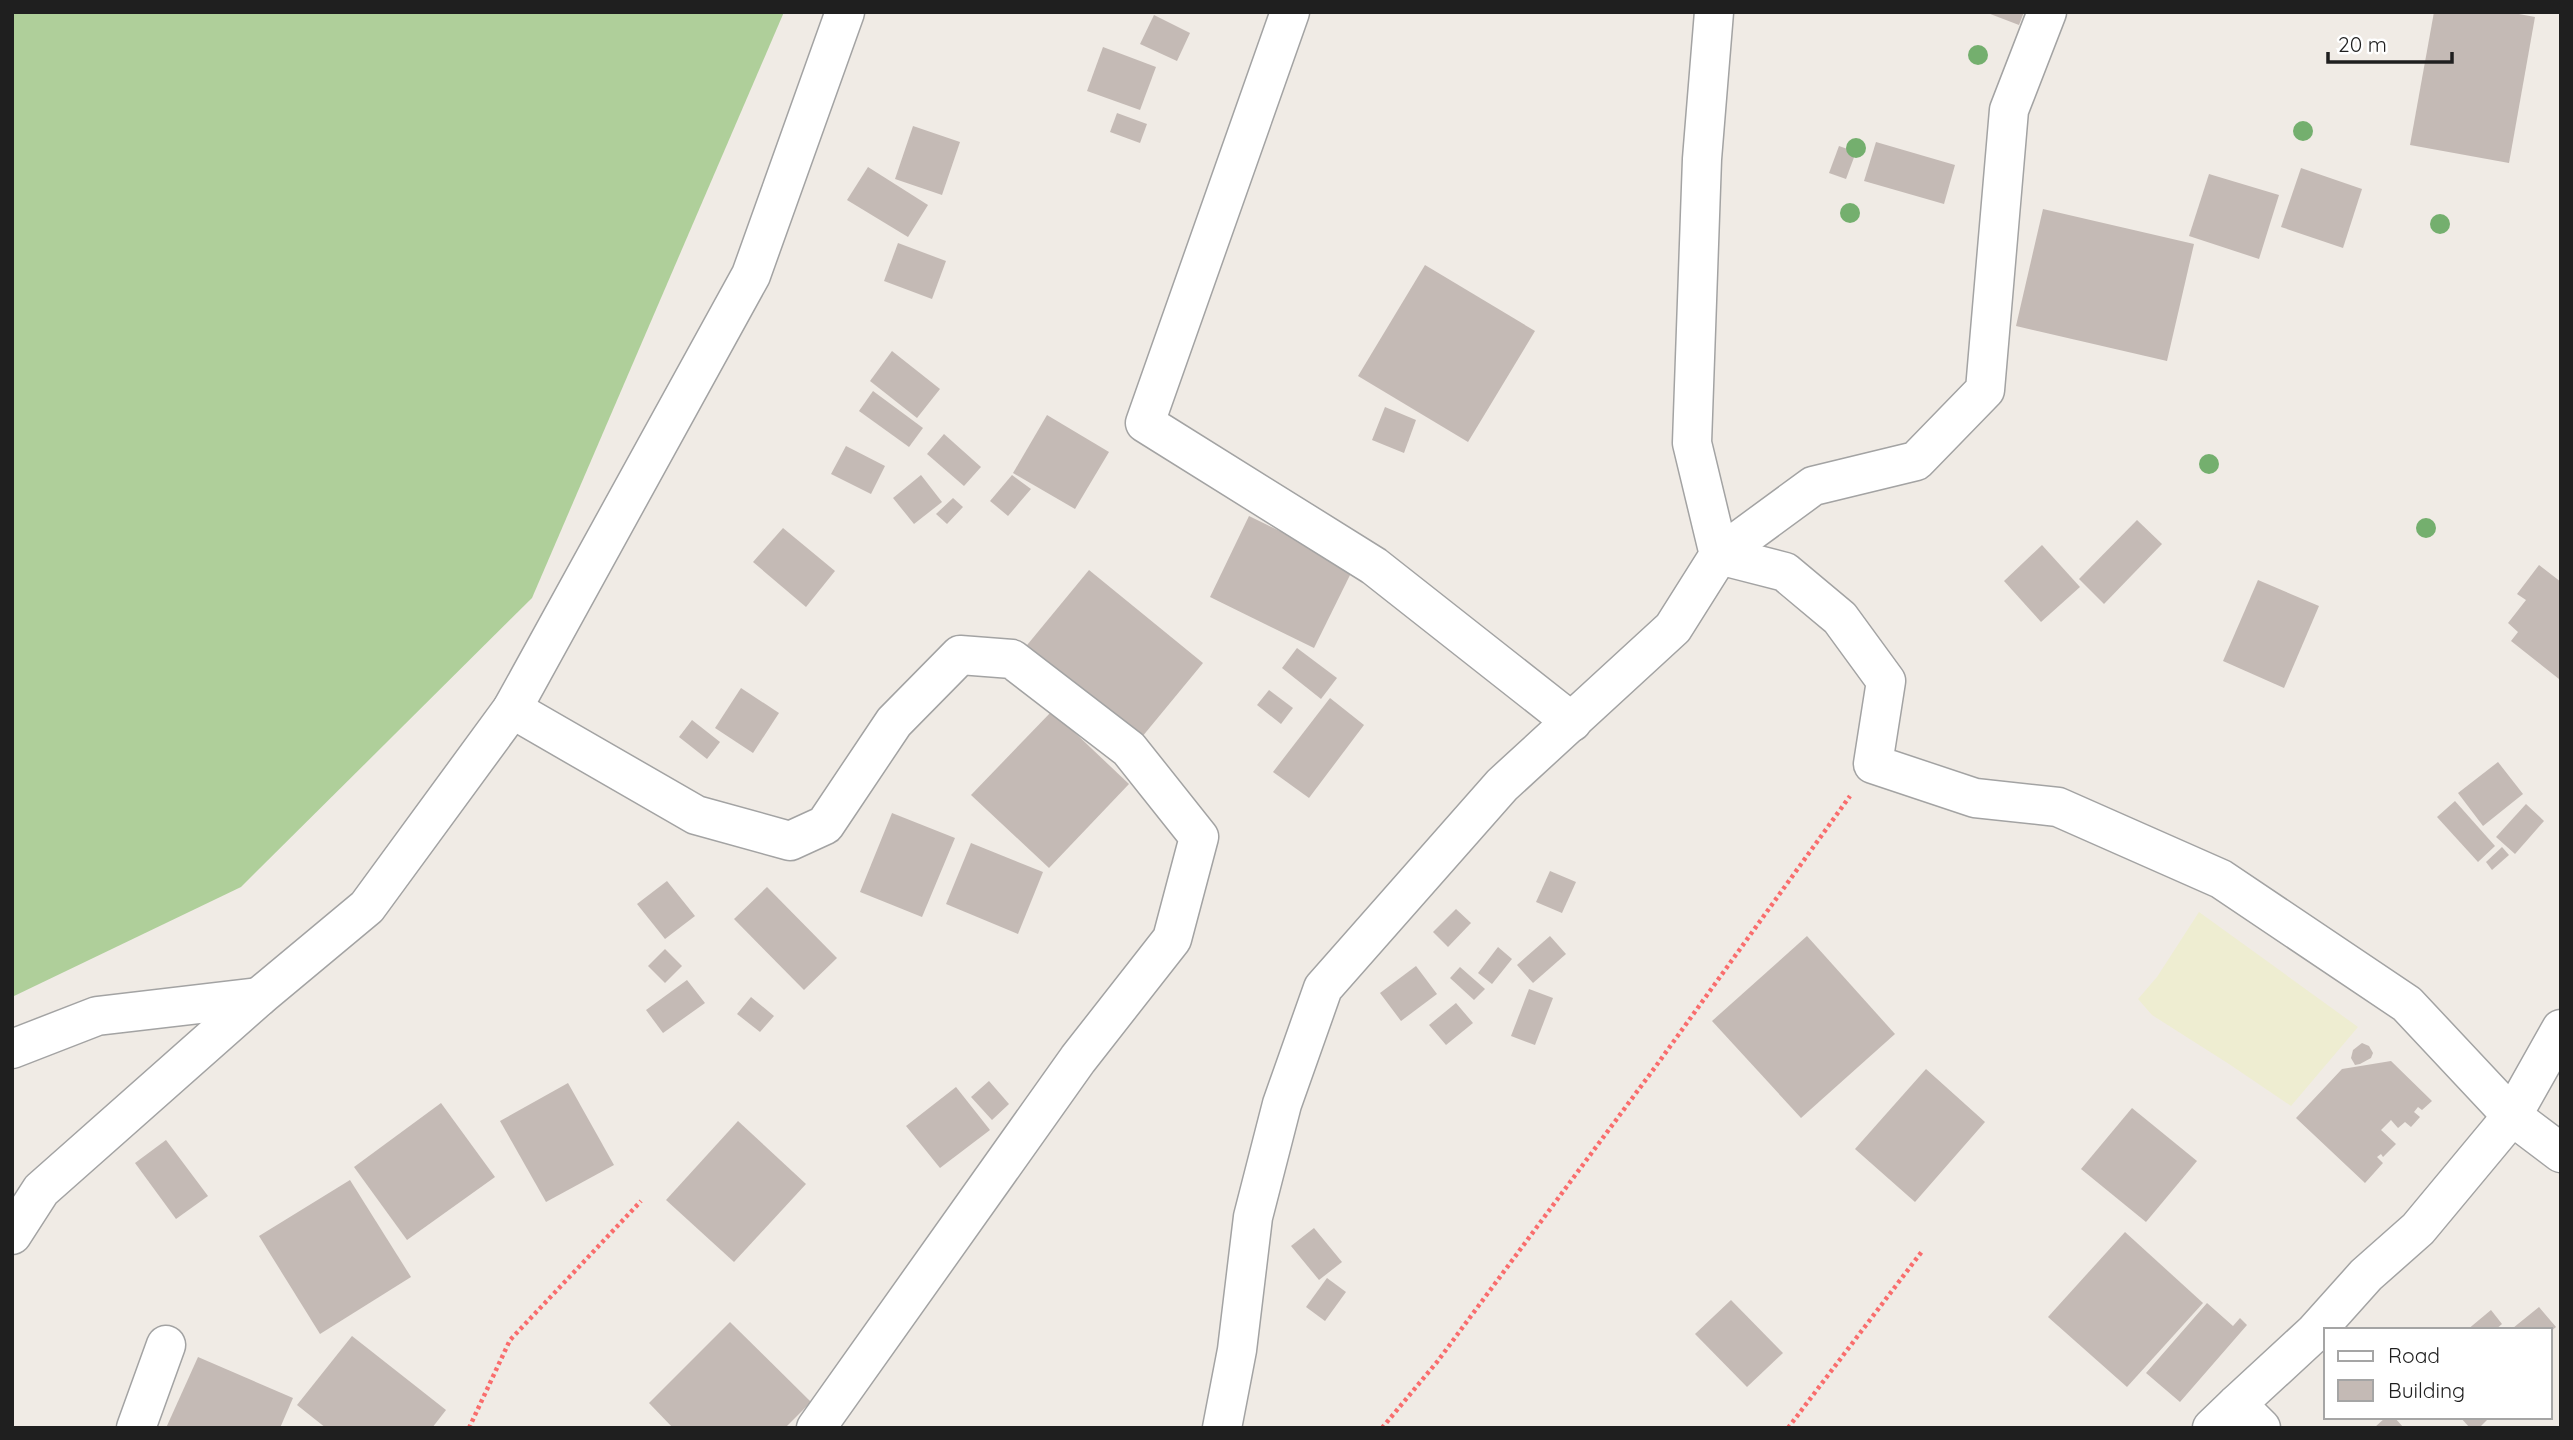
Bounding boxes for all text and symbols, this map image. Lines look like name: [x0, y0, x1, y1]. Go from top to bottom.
scale bar: [2328, 21, 2452, 65]
text: 20 m: [2338, 31, 2387, 57]
legend: [2324, 1328, 2552, 1419]
text: Road: [2388, 1342, 2440, 1368]
text: Building: [2388, 1377, 2465, 1403]

